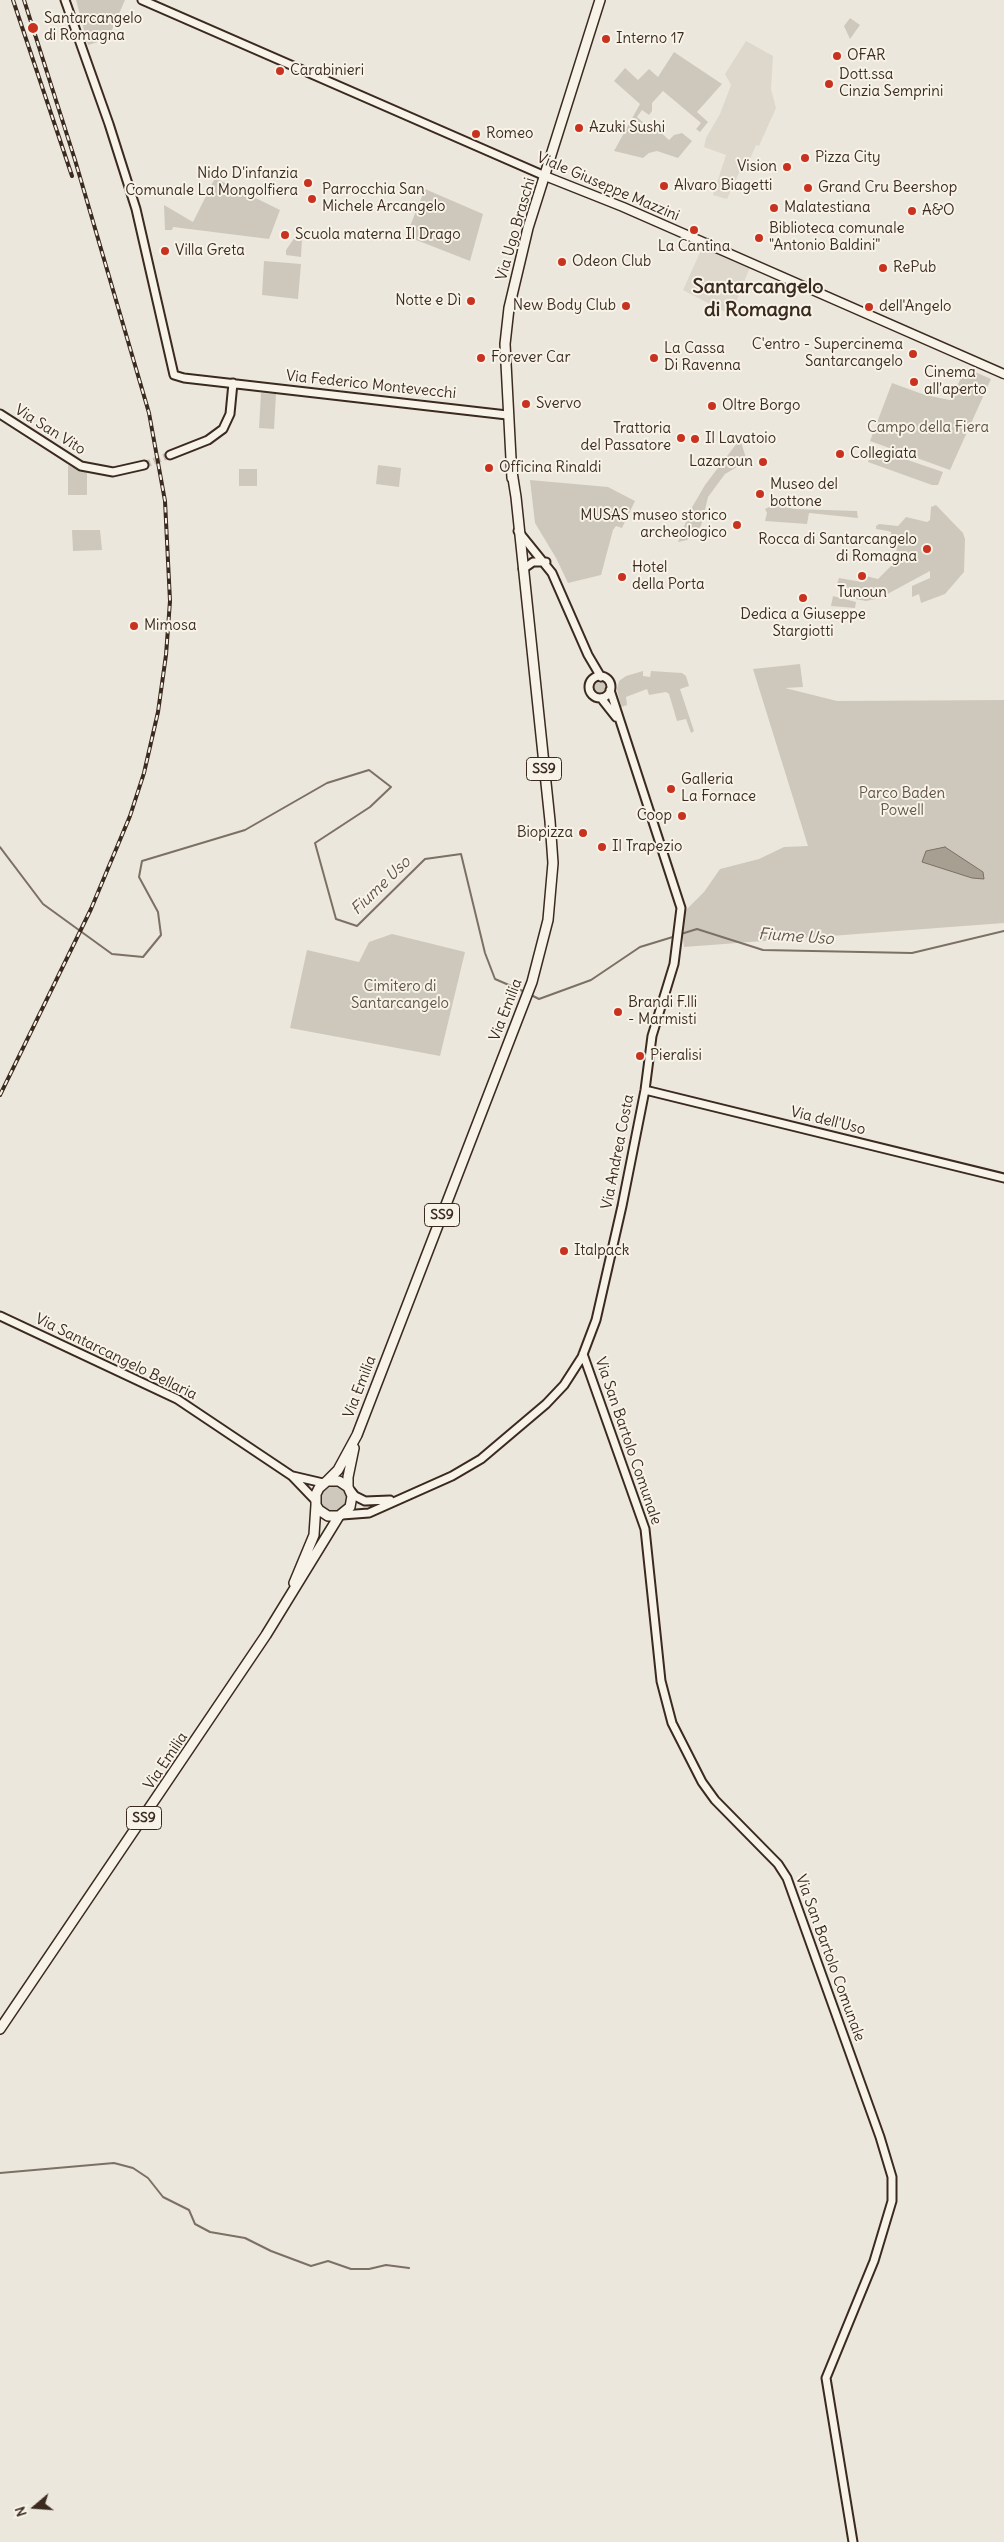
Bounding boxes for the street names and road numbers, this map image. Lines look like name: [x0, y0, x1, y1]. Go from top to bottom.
street label: Viale Giuseppe Mazzini: [534, 149, 682, 225]
street label: Via Ugo Braschi: [493, 175, 539, 283]
street label: Via Federico Montevecchi: [285, 367, 457, 403]
street label: Via San Vito: [11, 401, 89, 459]
road number: SS9: [526, 758, 562, 781]
street label: Via Emilia: [486, 976, 526, 1044]
street label: Via Andrea Costa: [598, 1093, 638, 1211]
street label: Via dell'Uso: [789, 1103, 867, 1139]
road number: SS9: [424, 1204, 460, 1226]
street label: Via Santarcangelo Bellaria: [32, 1310, 200, 1404]
street label: Via Emilia: [340, 1353, 380, 1421]
street label: Via San Bartolo Comunale: [591, 1355, 665, 1527]
street label: Via Emilia: [140, 1729, 192, 1793]
road number: SS9: [126, 1806, 162, 1830]
street label: Via San Bartolo Comunale: [791, 1872, 869, 2044]

